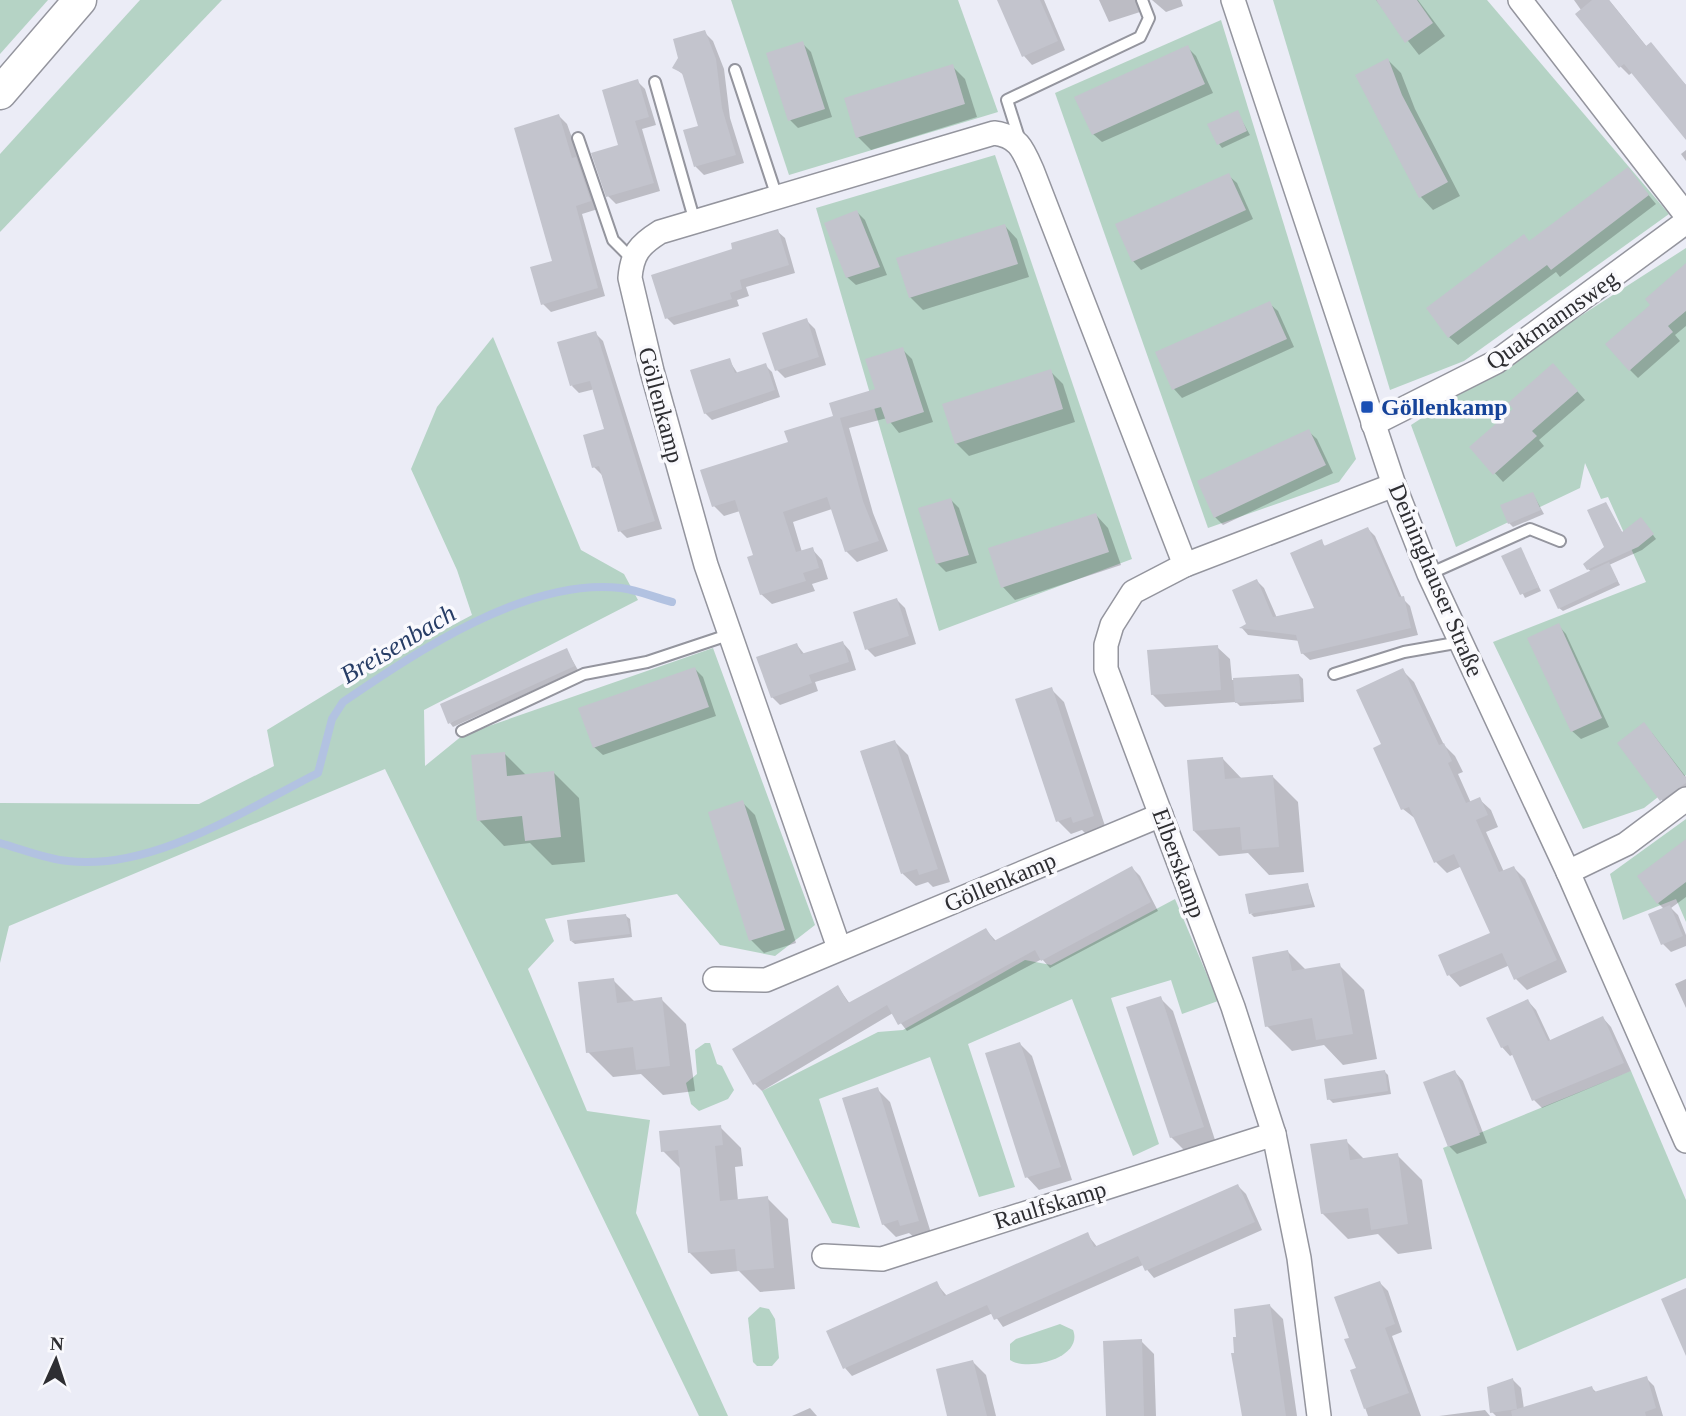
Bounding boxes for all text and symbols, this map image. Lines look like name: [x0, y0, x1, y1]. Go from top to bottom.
street label: Quakmannsweg: [1481, 265, 1623, 375]
street label: Göllenkamp: [633, 344, 689, 466]
place label: Göllenkamp: [1381, 394, 1508, 420]
marker: Göllenkamp: [1359, 399, 1375, 415]
street label: Deininghauser Straße: [1384, 480, 1488, 680]
water label: Breisenbach: [335, 598, 461, 690]
street label: Elberskamp: [1147, 805, 1211, 921]
street label: Göllenkamp: [940, 847, 1060, 917]
street label: Raulfskamp: [991, 1176, 1109, 1234]
north arrow: [21, 1325, 91, 1395]
text: N: [49, 1333, 65, 1354]

